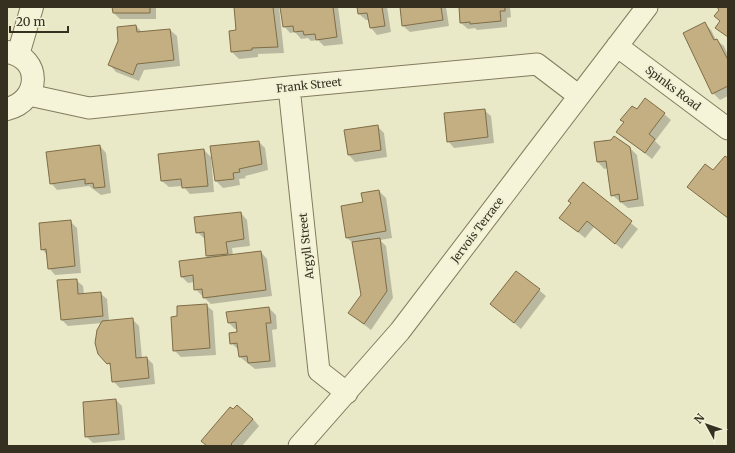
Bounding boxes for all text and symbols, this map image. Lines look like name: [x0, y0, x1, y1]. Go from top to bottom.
scale bar: [10, 8, 68, 34]
text: 20 m: [16, 14, 45, 29]
street label: Spinks Road: [643, 63, 704, 114]
street label: Frank Street: [276, 75, 343, 95]
street label: Jervois Terrace: [447, 194, 506, 266]
street label: Argyll Street: [295, 212, 317, 281]
north arrow: [687, 405, 727, 445]
text: N: [691, 411, 708, 426]

